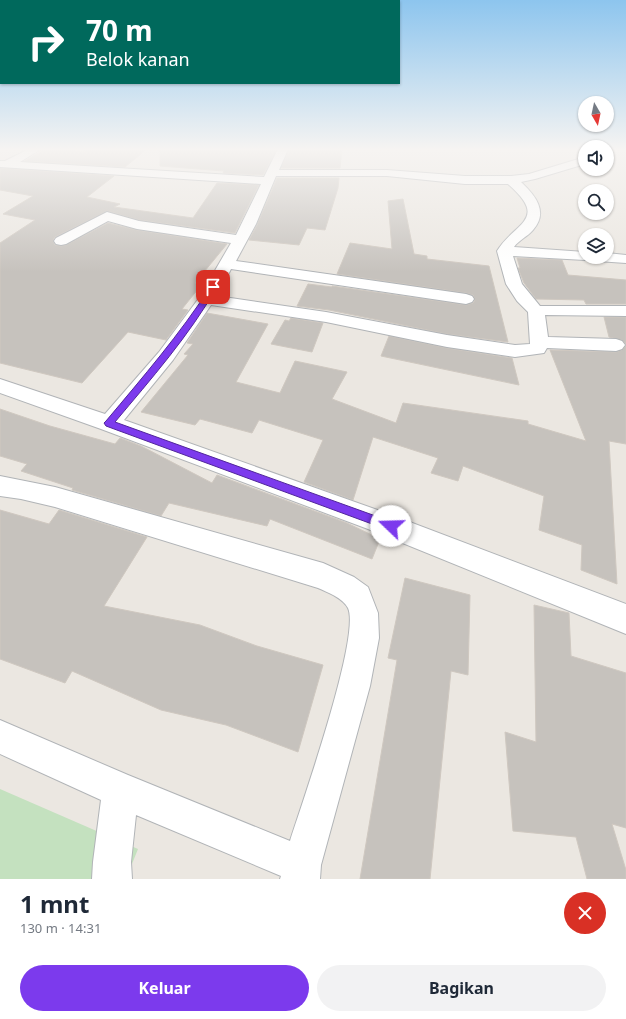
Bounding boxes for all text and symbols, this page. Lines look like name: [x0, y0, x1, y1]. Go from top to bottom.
text: 70 m: [86, 11, 153, 49]
icon: right: [20, 16, 72, 68]
text: Belok kanan: [86, 47, 190, 71]
north arrow: [578, 96, 614, 132]
map controls: [578, 96, 614, 264]
button: sound: [578, 140, 614, 176]
button: search: [578, 184, 614, 220]
button: layers: [578, 228, 614, 264]
pin: [196, 270, 230, 304]
icon: arrive: [202, 276, 224, 298]
position arrow: [370, 505, 412, 547]
text: 1 mnt: [20, 887, 89, 920]
button: close: [564, 892, 606, 934]
text: 130 m · 14:31: [20, 919, 101, 937]
button: Keluar: [20, 965, 309, 1011]
button: Bagikan: [317, 965, 606, 1011]

